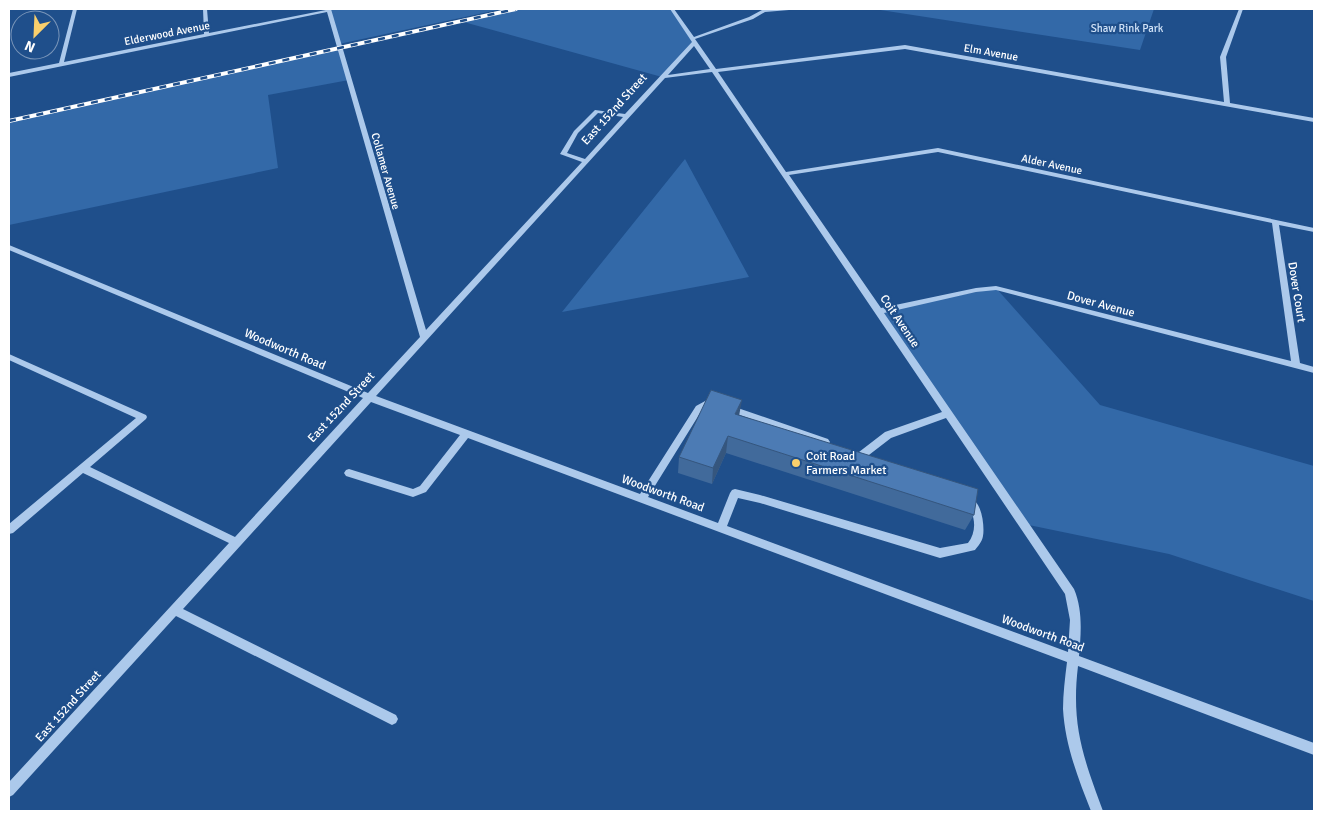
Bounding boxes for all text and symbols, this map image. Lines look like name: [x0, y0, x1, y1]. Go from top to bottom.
north arrow: [10, 10, 60, 60]
street label: Elderwood Avenue: [123, 19, 211, 48]
park label: Shaw Rink Park: [1091, 22, 1164, 35]
text: N: [22, 37, 38, 56]
street label: Elm Avenue: [963, 41, 1019, 64]
street label: East 152nd Street: [578, 70, 650, 148]
street label: Collamer Avenue: [368, 131, 403, 211]
street label: Alder Avenue: [1020, 152, 1084, 177]
street label: Dover Court: [1284, 261, 1309, 323]
street label: Dover Avenue: [1065, 288, 1137, 321]
street label: Coit Avenue: [876, 292, 923, 351]
street label: Woodworth Road: [242, 326, 328, 373]
street label: East 152nd Street: [305, 369, 378, 446]
place label: Coit Road Farmers Market: [806, 449, 886, 478]
marker: Coit Road Farmers Market: [790, 457, 802, 469]
street label: Woodworth Road: [619, 472, 706, 515]
street label: Woodworth Road: [999, 612, 1086, 655]
street label: East 152nd Street: [32, 667, 104, 745]

